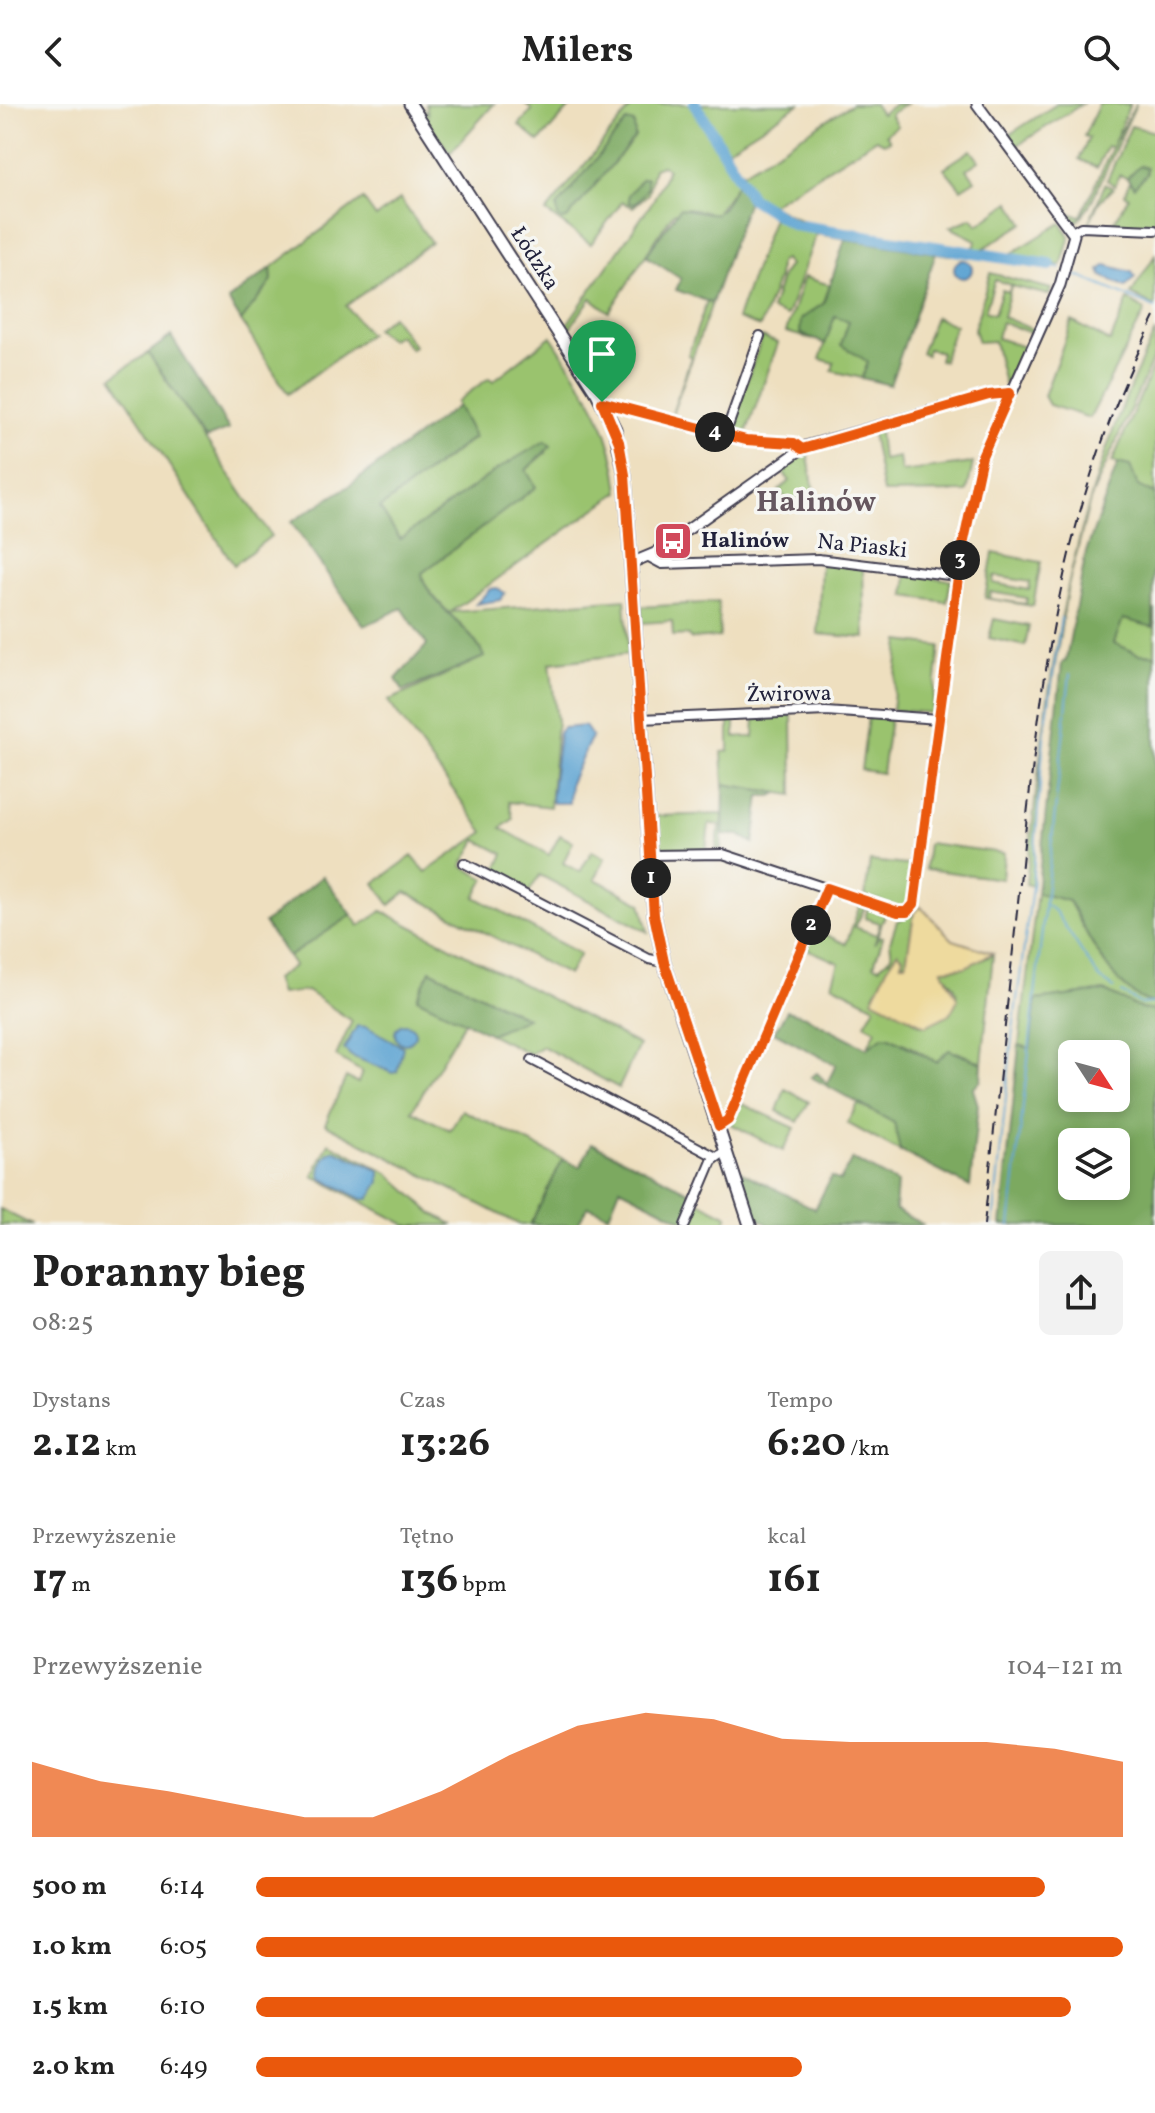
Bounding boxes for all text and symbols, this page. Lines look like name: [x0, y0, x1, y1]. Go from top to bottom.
text: Milers: [522, 27, 633, 77]
icon: back: [32, 30, 76, 74]
icon: search: [1079, 30, 1123, 74]
street label: Łódzka: [502, 221, 566, 297]
pin: [568, 320, 636, 402]
icon: arrive: [580, 332, 624, 376]
pin: 4: [695, 412, 735, 452]
text: 4: [708, 416, 722, 447]
district label: Halinów: [756, 482, 876, 524]
bus stop icon: Halinów: [652, 520, 694, 562]
place label: Halinów: [701, 526, 790, 557]
street label: Na Piaski: [816, 527, 908, 567]
pin: 3: [940, 540, 980, 580]
text: 3: [954, 544, 966, 575]
street label: Żwirowa: [746, 679, 832, 711]
pin: 1: [631, 858, 671, 898]
text: 1: [647, 862, 655, 893]
pin: 2: [791, 905, 831, 945]
text: 2: [805, 909, 817, 940]
north arrow: [1058, 1040, 1130, 1112]
map controls: [1058, 1040, 1130, 1200]
button: layers: [1058, 1128, 1130, 1200]
text: Poranny bieg: [32, 1244, 306, 1305]
button: share: [1039, 1251, 1123, 1335]
text: 08:25: [32, 1305, 93, 1341]
text: Dystans: [32, 1386, 111, 1417]
text: Czas: [400, 1386, 445, 1417]
text: Tempo: [767, 1386, 833, 1417]
text: 2.12: [32, 1417, 101, 1473]
text: 13:26: [400, 1417, 490, 1473]
text: 6:20: [767, 1417, 846, 1473]
text: km: [101, 1434, 137, 1465]
text: /km: [846, 1434, 890, 1465]
text: Przewyższenie: [32, 1522, 176, 1553]
text: Tętno: [400, 1522, 454, 1553]
text: kcal: [767, 1522, 806, 1553]
text: 17: [32, 1553, 67, 1609]
text: 136: [400, 1553, 458, 1609]
text: 161: [767, 1553, 821, 1609]
text: m: [67, 1570, 91, 1601]
text: bpm: [458, 1570, 507, 1601]
text: Przewyższenie: [32, 1649, 202, 1685]
text: 104–121 m: [1006, 1649, 1123, 1685]
text: 500 m: [32, 1869, 107, 1905]
text: 6:14: [160, 1869, 205, 1905]
text: 1.0 km: [32, 1929, 112, 1965]
text: 6:05: [160, 1929, 207, 1965]
text: 1.5 km: [32, 1989, 108, 2025]
text: 6:10: [160, 1989, 205, 2025]
text: 2.0 km: [32, 2049, 115, 2085]
text: 6:49: [160, 2049, 208, 2085]

